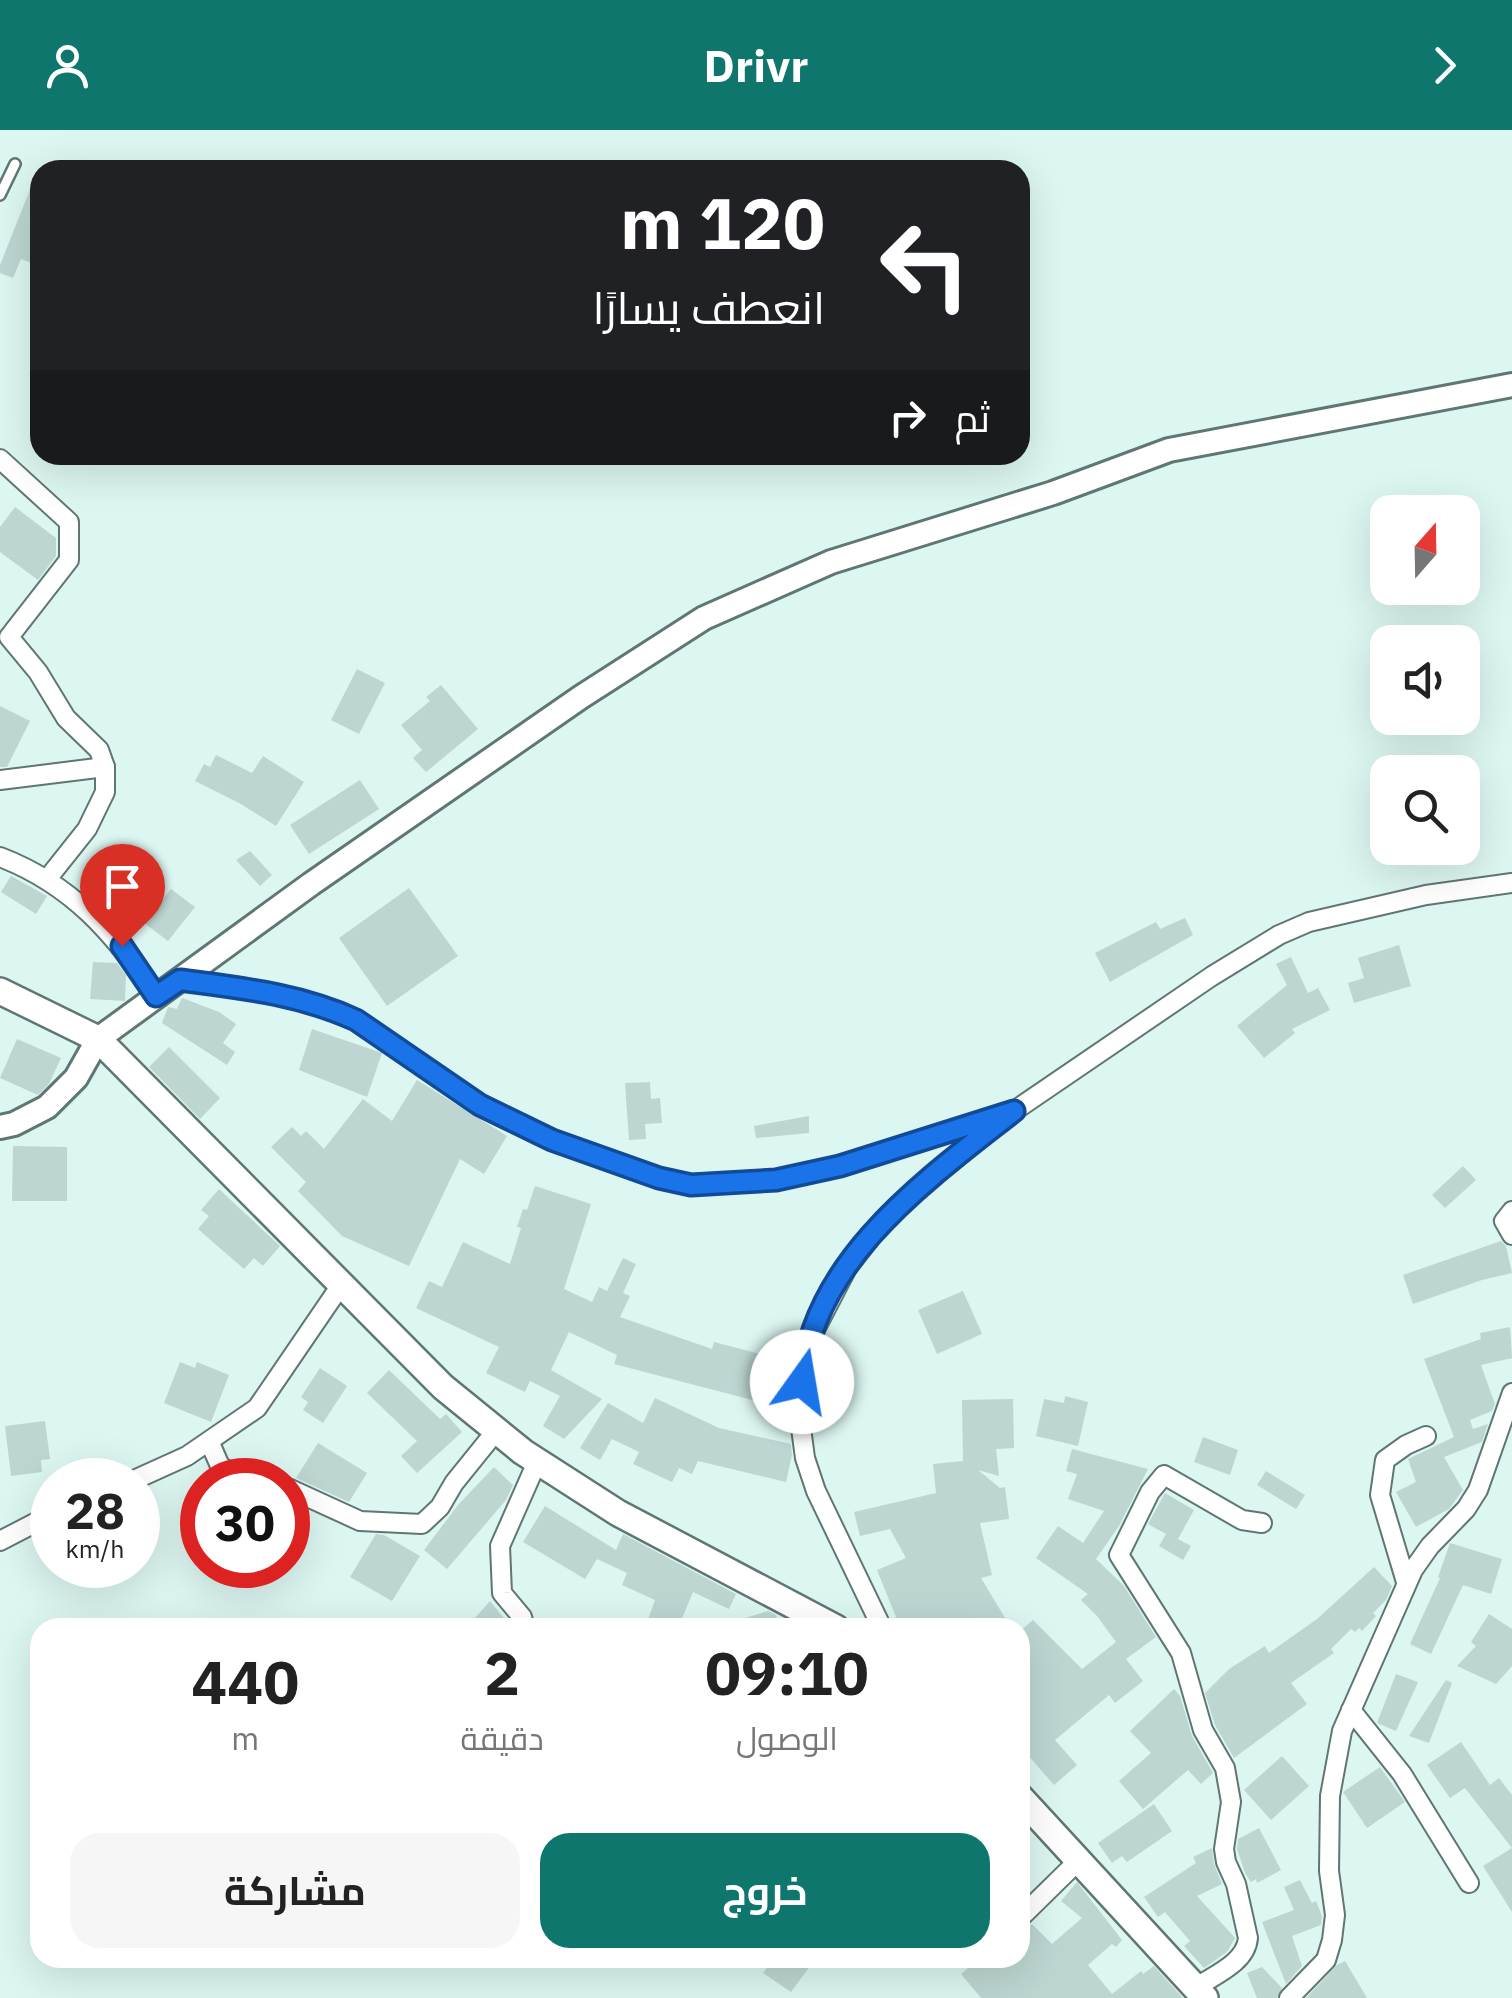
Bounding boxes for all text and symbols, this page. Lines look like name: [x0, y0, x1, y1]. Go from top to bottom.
text: Drivr: [704, 36, 808, 94]
icon: person: [40, 38, 95, 93]
icon: forward: [1417, 38, 1472, 93]
text: 120 m: [620, 177, 825, 268]
icon: left: [860, 200, 990, 330]
text: انعطف يسارًا: [593, 278, 825, 336]
icon: right: [880, 390, 935, 445]
text: ثم: [955, 393, 990, 442]
north arrow: [1370, 495, 1480, 605]
map controls: [1370, 495, 1480, 865]
button: sound: [1370, 625, 1480, 735]
button: search: [1370, 755, 1480, 865]
pin: [80, 844, 165, 947]
icon: arrive: [95, 859, 150, 914]
position arrow: [750, 1330, 854, 1434]
speed limit sign: 30: [180, 1458, 310, 1588]
text: 28: [65, 1478, 125, 1543]
text: km/h: [66, 1532, 124, 1565]
text: 2: [484, 1633, 520, 1712]
text: 09:10: [705, 1633, 869, 1712]
text: 440: [191, 1642, 299, 1721]
text: m: [231, 1717, 259, 1759]
text: دقيقة: [460, 1717, 544, 1759]
text: الوصول: [736, 1717, 838, 1759]
button: مشاركة: [70, 1833, 520, 1948]
button: خروج: [540, 1833, 990, 1948]

